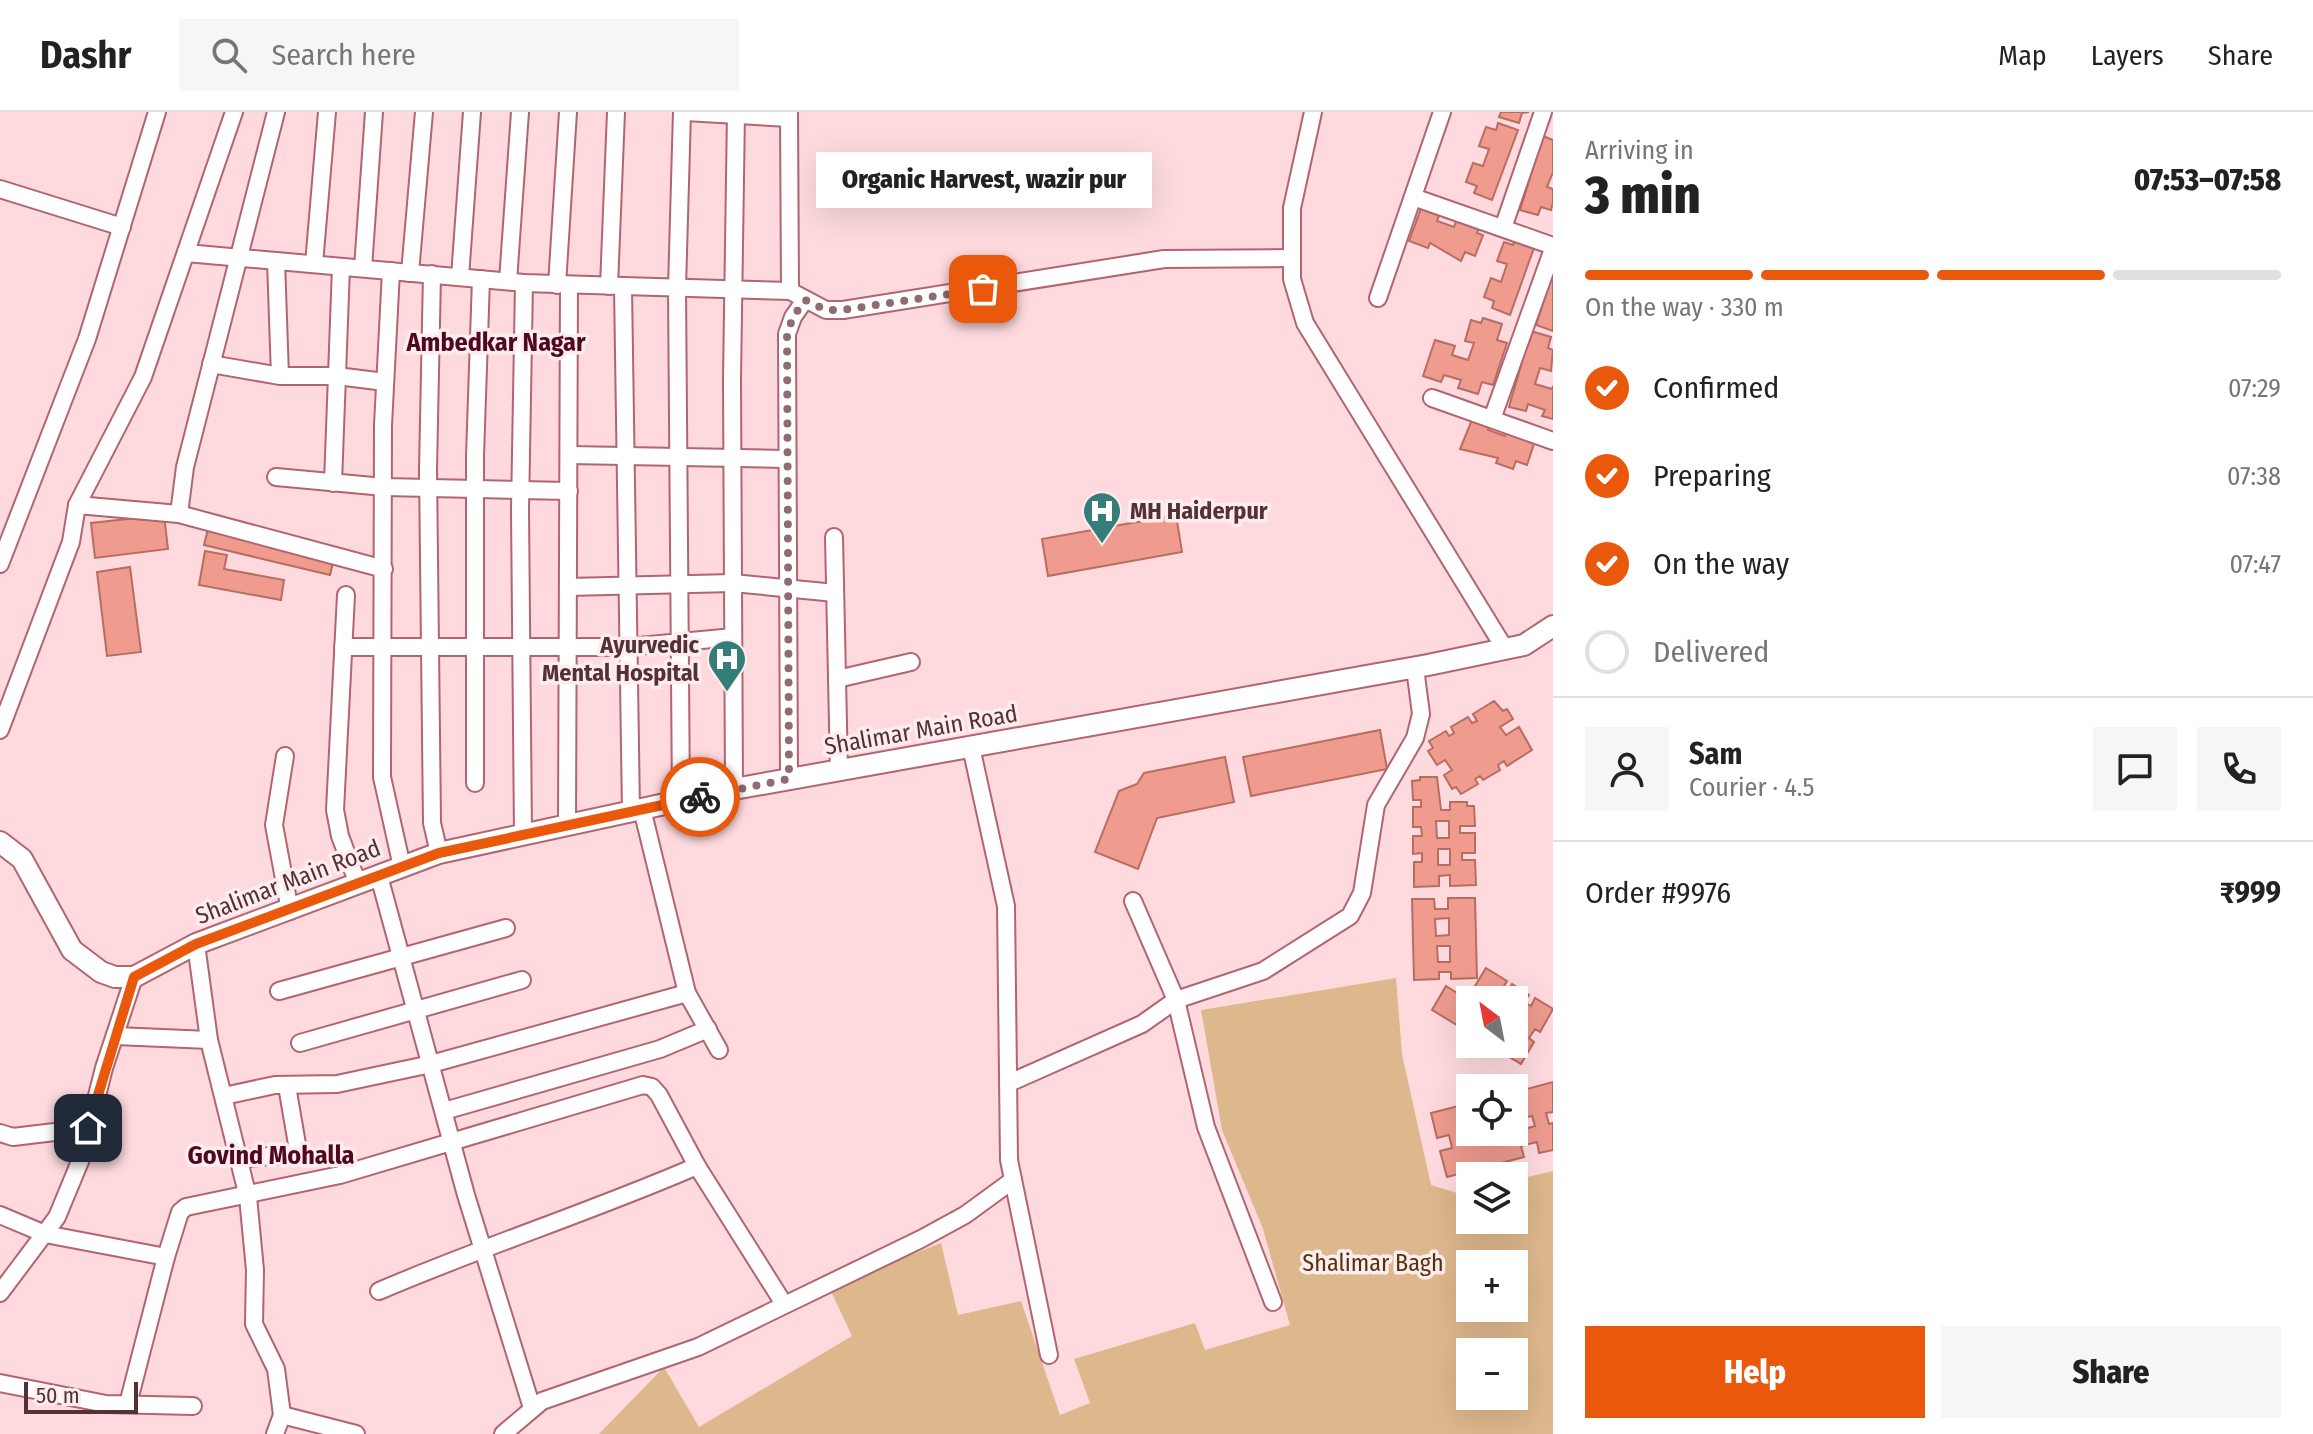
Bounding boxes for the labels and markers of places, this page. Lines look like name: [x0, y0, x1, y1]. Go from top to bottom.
callout: Organic Harvest, wazir pur: [815, 153, 1151, 209]
pin: [949, 255, 1017, 323]
hospital icon: MH Haiderpur: [1081, 490, 1123, 545]
place label: MH Haiderpur: [1130, 497, 1268, 525]
place label: Ayurvedic Mental Hospital: [542, 631, 700, 687]
hospital icon: Ayurvedic Mental Hospital: [706, 638, 748, 693]
pin: [54, 1094, 122, 1162]

